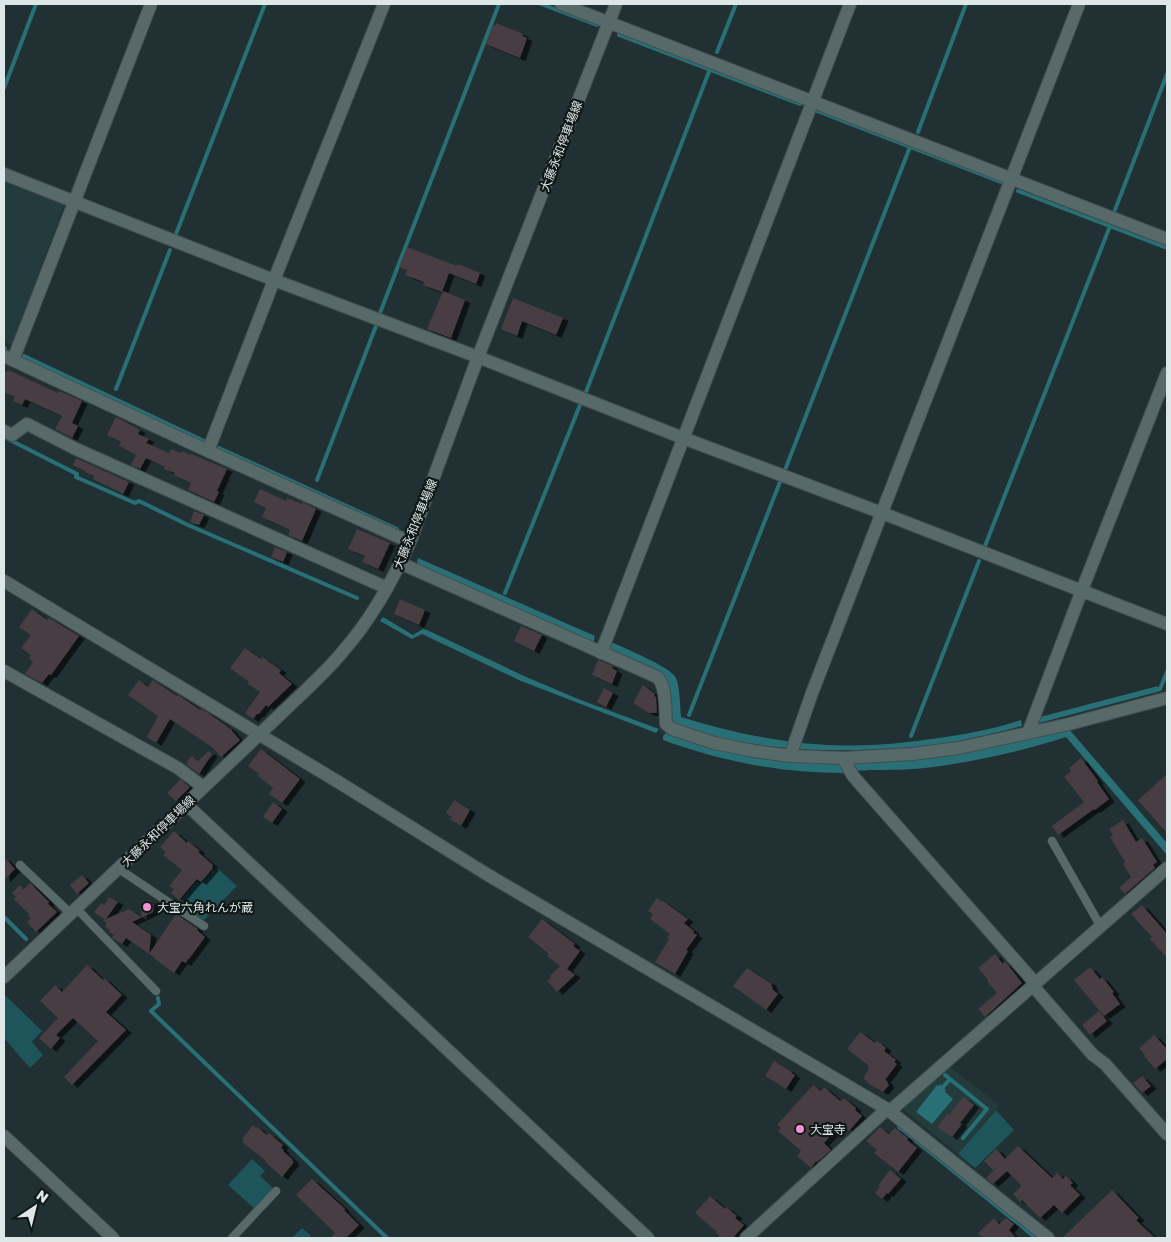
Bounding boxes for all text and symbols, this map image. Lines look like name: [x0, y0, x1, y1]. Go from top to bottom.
street label: 大藤永和停車場線: [537, 98, 585, 194]
street label: 大藤永和停車場線: [390, 477, 440, 571]
street label: 大藤永和停車場線: [118, 792, 198, 870]
place label: 大宝六角れんが蔵: [157, 900, 253, 915]
marker: 大宝六角れんが蔵: [141, 901, 153, 913]
place label: 大宝寺: [810, 1122, 846, 1137]
marker: 大宝寺: [794, 1123, 806, 1135]
north arrow: [10, 1182, 60, 1232]
text: N: [34, 1186, 52, 1206]

